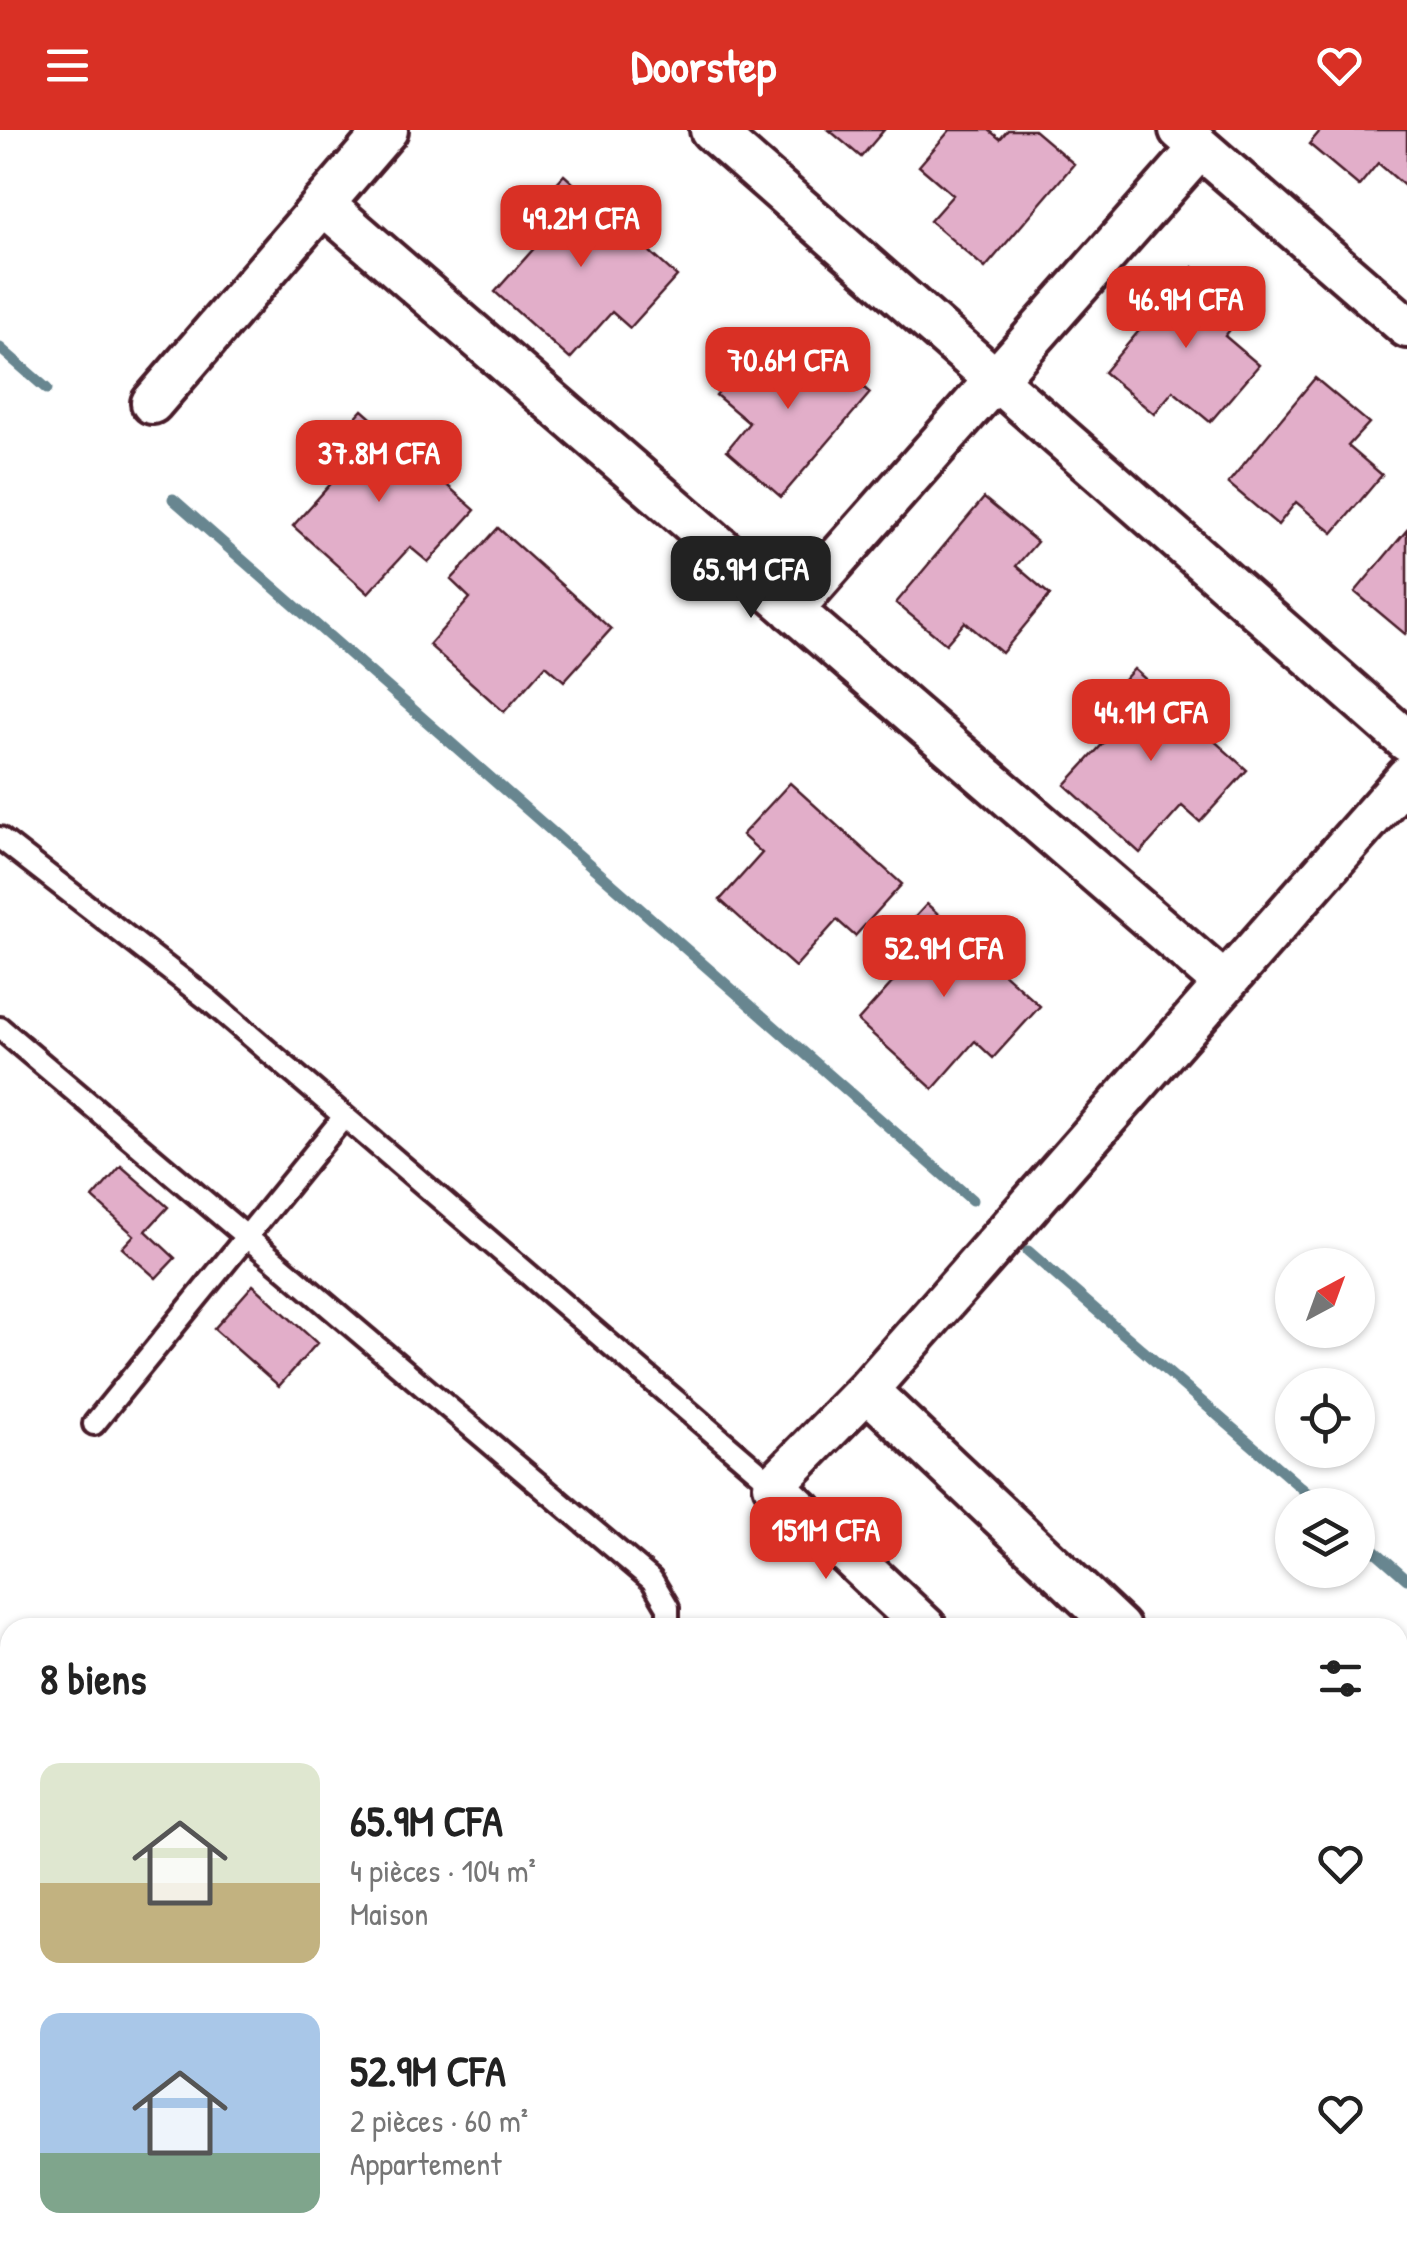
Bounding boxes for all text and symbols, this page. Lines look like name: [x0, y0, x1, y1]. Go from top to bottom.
text: Doorstep: [631, 35, 776, 96]
icon: menu: [40, 38, 95, 93]
icon: heart: [1312, 38, 1367, 93]
pin: 49.2M CFA: [467, 185, 695, 270]
text: 49.2M CFA: [522, 196, 640, 239]
pin: 46.9M CFA: [1072, 266, 1300, 351]
text: 46.9M CFA: [1129, 277, 1243, 320]
pin: 70.6M CFA: [674, 327, 902, 412]
text: 70.6M CFA: [727, 338, 849, 381]
pin: 37.8M CFA: [265, 420, 493, 505]
text: 37.8M CFA: [318, 431, 440, 474]
pin: 65.9M CFA: [637, 536, 865, 621]
text: 65.9M CFA: [693, 547, 809, 590]
pin: 44.1M CFA: [1037, 679, 1265, 764]
text: 44.1M CFA: [1094, 690, 1208, 733]
pin: 52.9M CFA: [830, 915, 1058, 1000]
text: 52.9M CFA: [885, 926, 1003, 969]
north arrow: [1275, 1248, 1375, 1348]
map controls: [1275, 1248, 1375, 1588]
button: locate: [1275, 1368, 1375, 1468]
button: layers: [1275, 1488, 1375, 1588]
pin: 151M CFA: [723, 1497, 929, 1582]
text: 151M CFA: [772, 1508, 880, 1551]
text: 8 biens: [40, 1650, 146, 1707]
icon: filters: [1313, 1651, 1368, 1706]
text: 65.9M CFA: [350, 1792, 503, 1849]
icon: home: [120, 1803, 240, 1923]
icon: heart: [1313, 1836, 1368, 1891]
text: 4 pièces · 104 m²: [350, 1849, 536, 1892]
text: Maison: [350, 1892, 428, 1935]
text: 52.9M CFA: [350, 2042, 506, 2099]
icon: home: [120, 2053, 240, 2173]
icon: heart: [1313, 2086, 1368, 2141]
text: 2 pièces · 60 m²: [350, 2099, 528, 2142]
text: Appartement: [350, 2142, 502, 2185]

